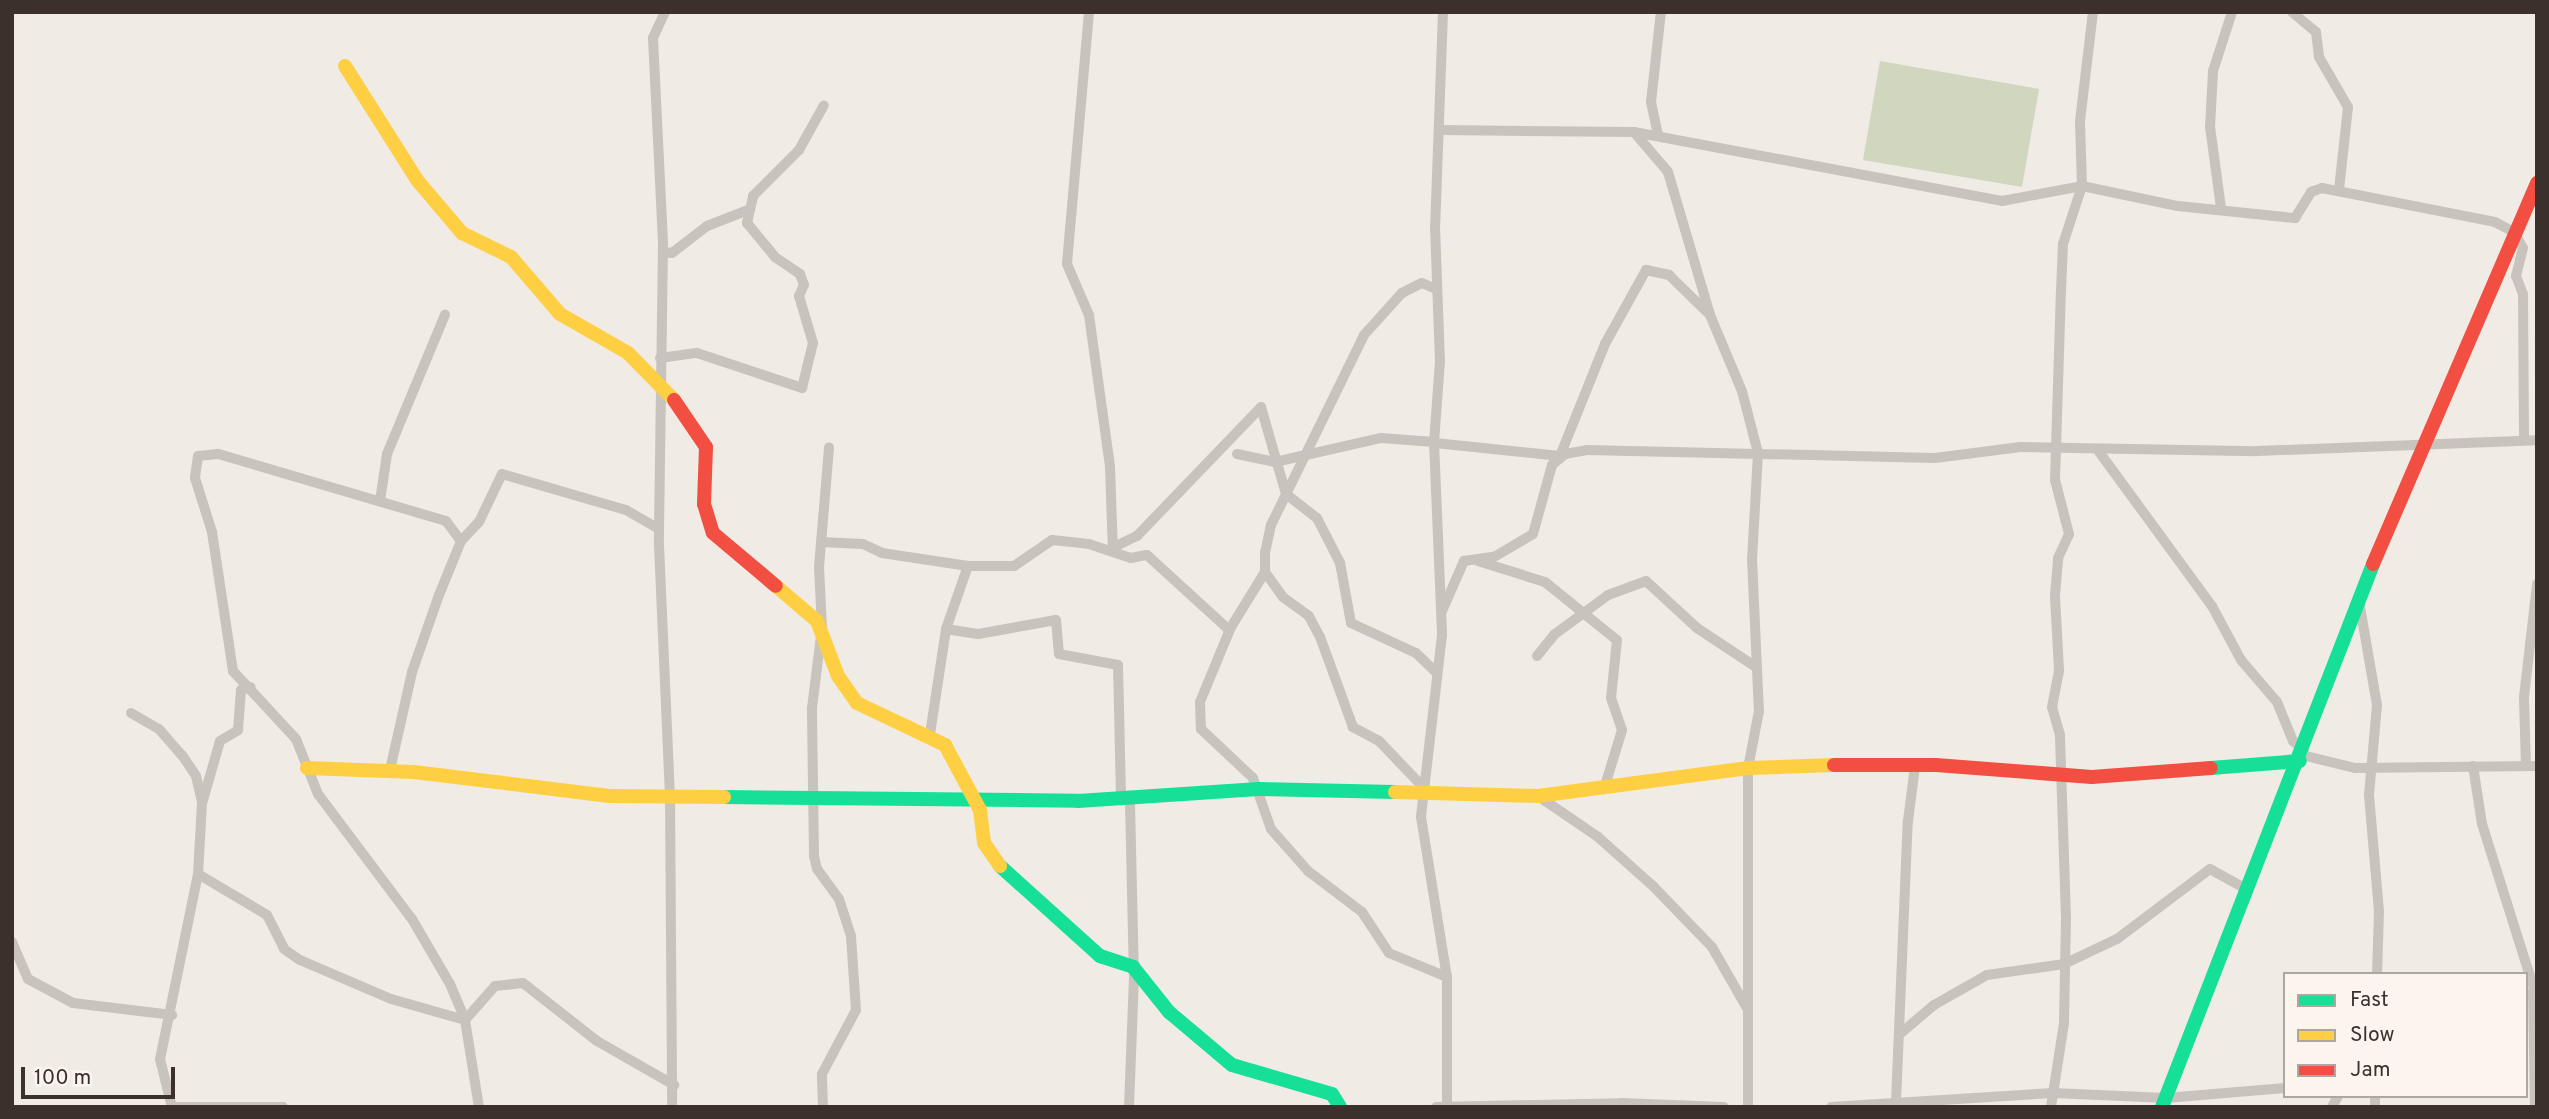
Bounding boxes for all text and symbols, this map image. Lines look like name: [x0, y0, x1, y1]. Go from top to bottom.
legend: [2283, 972, 2528, 1098]
text: Fast: [2350, 987, 2389, 1014]
text: Slow: [2350, 1022, 2395, 1049]
scale bar: [24, 1052, 178, 1096]
text: Jam: [2350, 1057, 2391, 1084]
text: 100 m: [34, 1065, 91, 1092]

